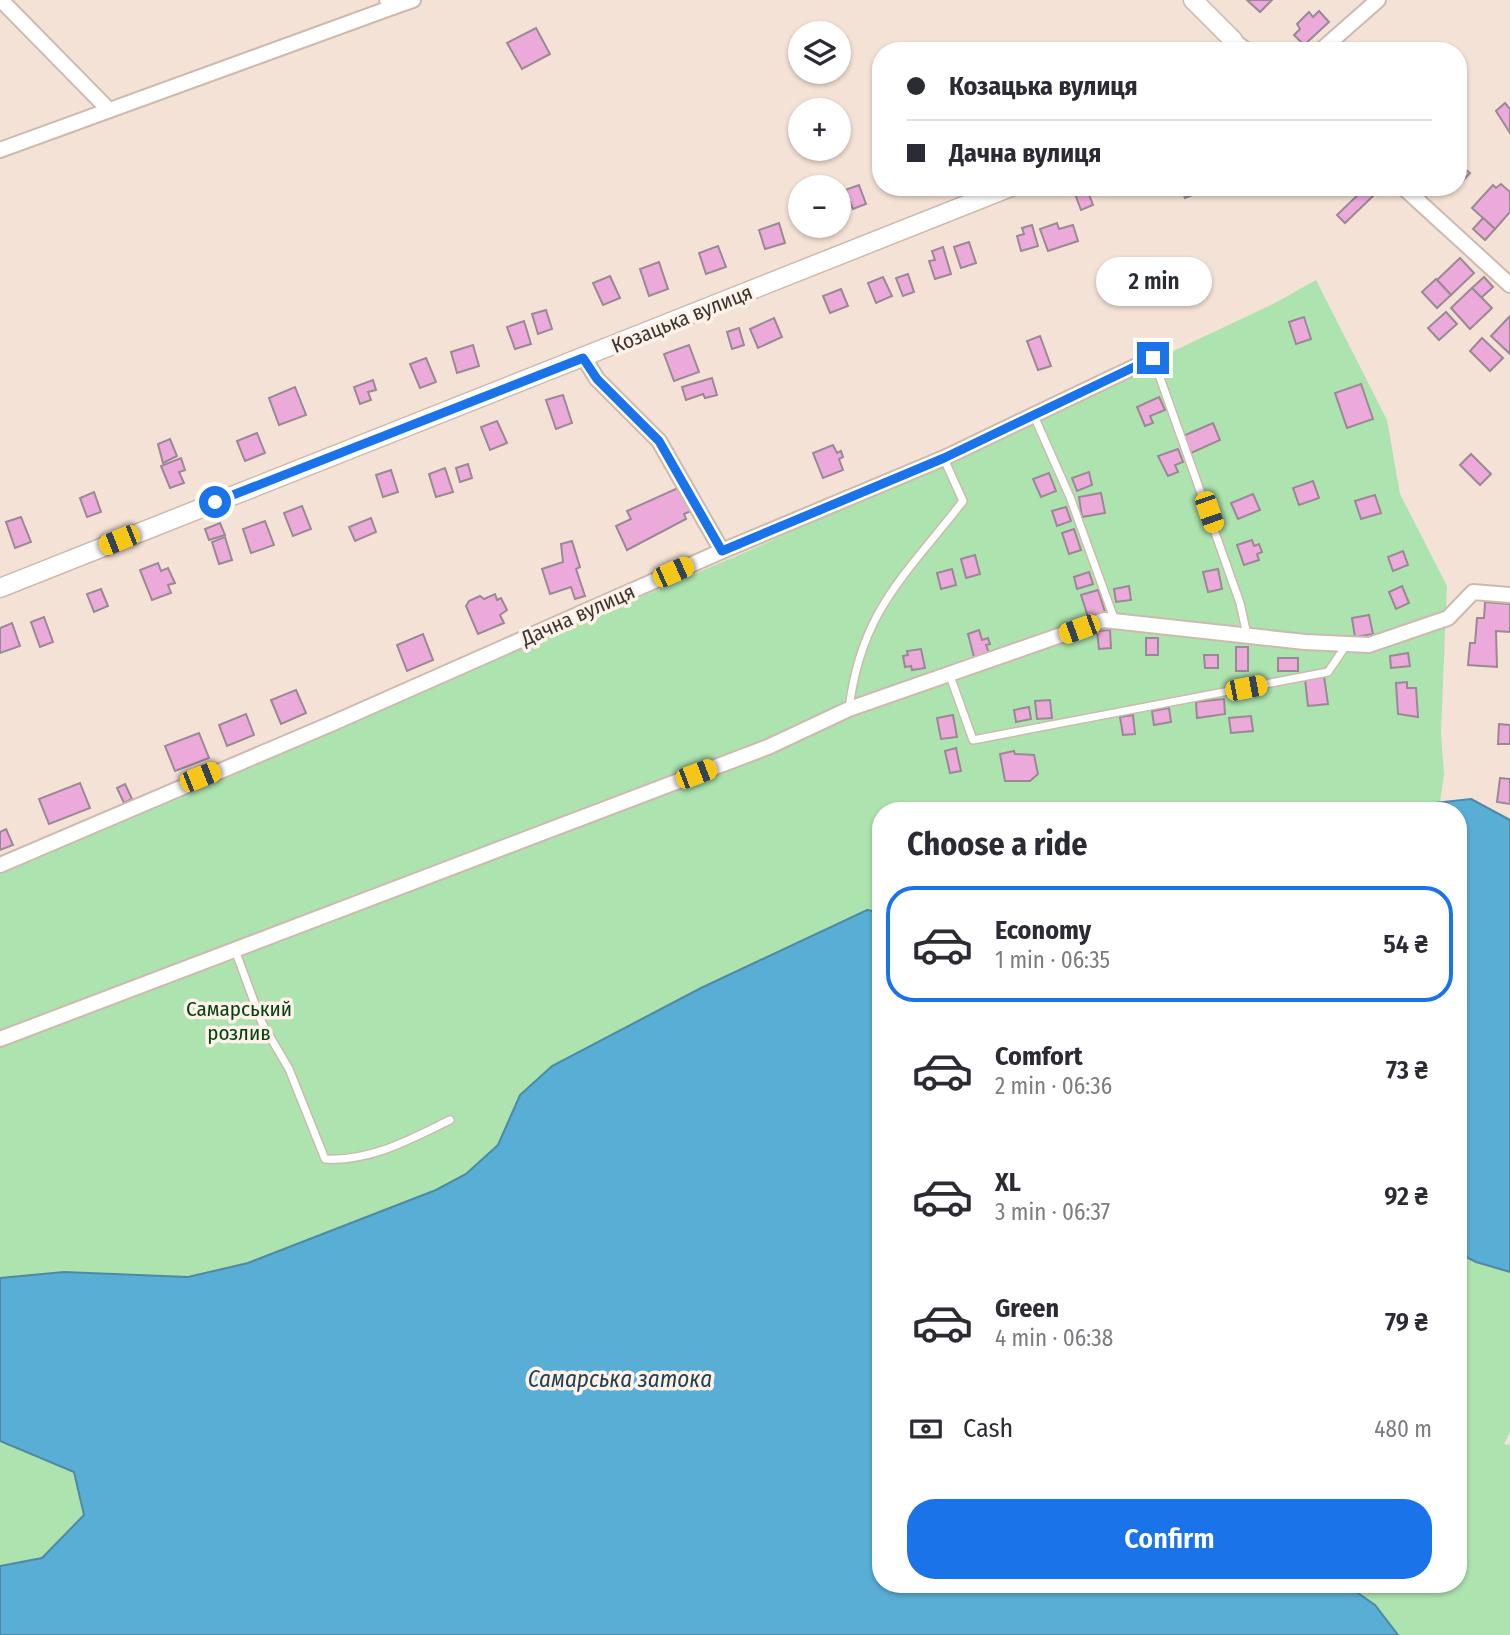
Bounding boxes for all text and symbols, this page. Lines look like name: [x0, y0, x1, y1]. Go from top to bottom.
map controls: [788, 21, 851, 238]
button: layers: [788, 21, 851, 84]
text: Козацька вулиця: [949, 71, 1138, 102]
button: +: [788, 98, 851, 161]
text: Дачна вулиця: [949, 138, 1101, 169]
button: −: [788, 175, 851, 238]
callout: 2 min: [1095, 256, 1211, 306]
text: 2 min: [1128, 267, 1180, 295]
street label: Козацька вулиця: [608, 279, 756, 359]
route end: [1137, 342, 1169, 374]
route start: [199, 486, 231, 518]
car: [1193, 489, 1226, 535]
car: [96, 522, 143, 558]
car: [650, 554, 697, 590]
street label: Дачна вулиця: [516, 578, 639, 652]
car: [1056, 612, 1103, 646]
car: [1224, 674, 1269, 702]
car: [673, 757, 720, 791]
car: [177, 759, 224, 795]
text: Choose a ride: [907, 825, 1088, 863]
icon: car: [911, 913, 974, 976]
text: Economy: [995, 915, 1091, 946]
text: 54 ₴: [1383, 929, 1428, 960]
text: 1 min · 06:35: [995, 946, 1110, 974]
park label: Самарський розлив: [186, 996, 292, 1046]
icon: car: [911, 1039, 974, 1102]
text: Comfort: [995, 1041, 1083, 1072]
text: 73 ₴: [1386, 1055, 1428, 1086]
text: 2 min · 06:36: [995, 1072, 1112, 1100]
icon: car: [911, 1165, 974, 1228]
text: XL: [995, 1167, 1021, 1198]
text: 92 ₴: [1384, 1181, 1428, 1212]
text: 3 min · 06:37: [995, 1198, 1110, 1226]
icon: car: [911, 1291, 974, 1354]
text: Green: [995, 1293, 1059, 1324]
text: 79 ₴: [1385, 1307, 1428, 1338]
text: 4 min · 06:38: [995, 1324, 1113, 1352]
water label: Самарська затока: [528, 1365, 712, 1393]
icon: cash: [907, 1410, 945, 1448]
text: Cash: [963, 1413, 1013, 1444]
text: 480 m: [1374, 1415, 1432, 1443]
button: Confirm: [907, 1499, 1432, 1579]

